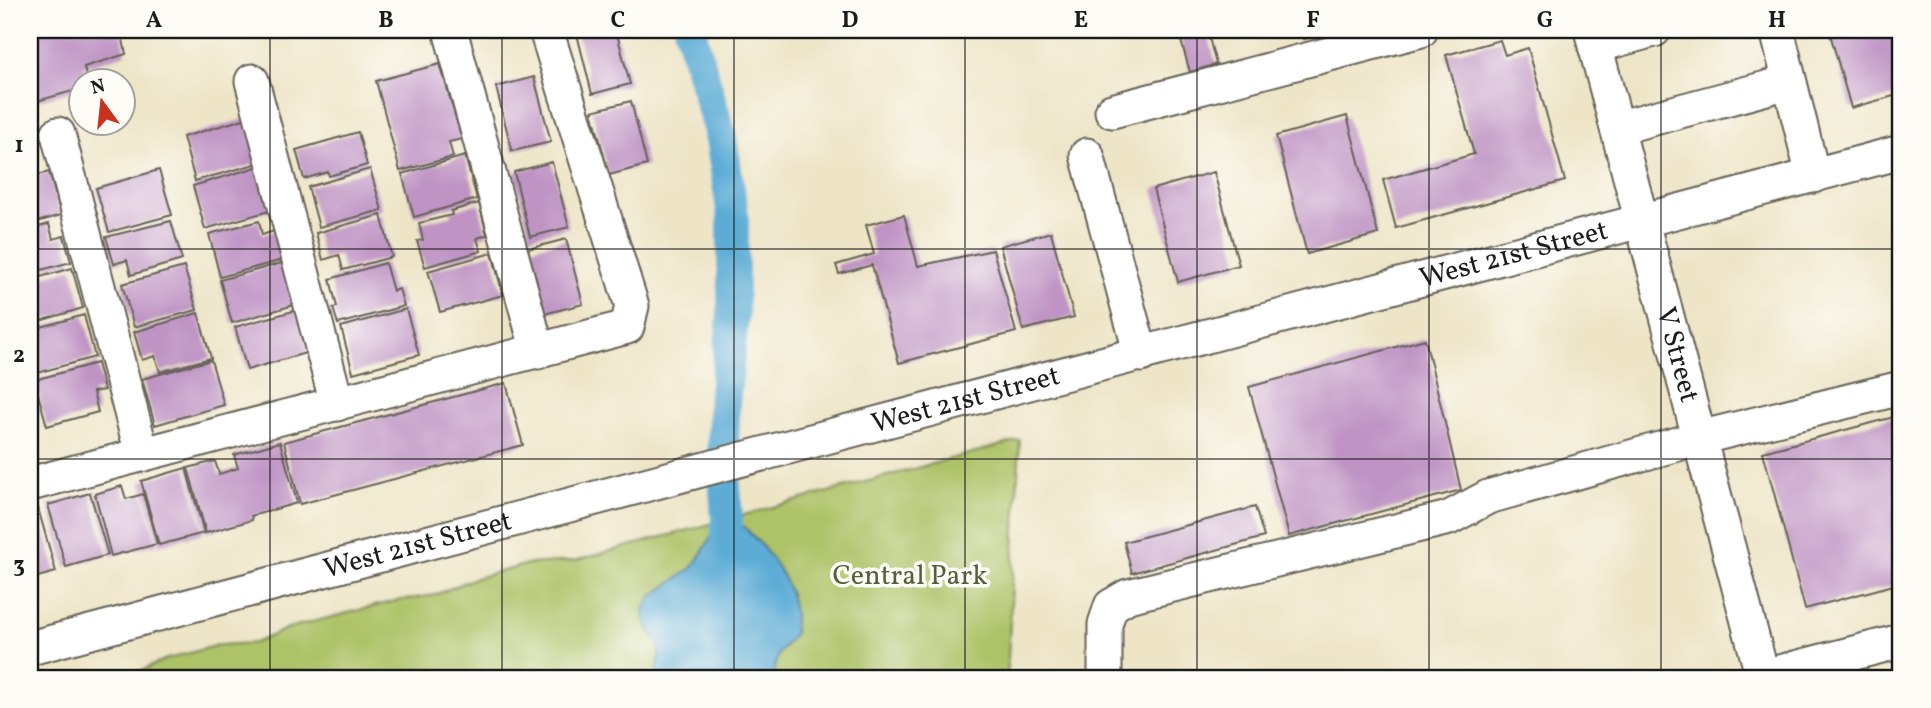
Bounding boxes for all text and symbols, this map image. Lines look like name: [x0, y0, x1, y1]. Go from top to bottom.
text: A: [146, 5, 162, 37]
text: B: [378, 5, 394, 37]
text: C: [611, 5, 625, 37]
text: D: [842, 5, 859, 37]
text: E: [1074, 5, 1088, 37]
text: F: [1306, 5, 1320, 37]
text: G: [1537, 5, 1553, 37]
text: H: [1768, 5, 1786, 37]
north arrow: [66, 66, 136, 136]
text: N: [88, 73, 108, 102]
text: 1: [14, 130, 24, 162]
street label: West 21st Street: [1415, 211, 1612, 298]
street label: V Street: [1646, 303, 1709, 407]
text: 2: [13, 340, 25, 372]
street label: West 21st Street: [867, 356, 1064, 444]
street label: West 21st Street: [319, 502, 516, 589]
text: 3: [13, 550, 25, 582]
park label: Central Park: [833, 557, 987, 596]

